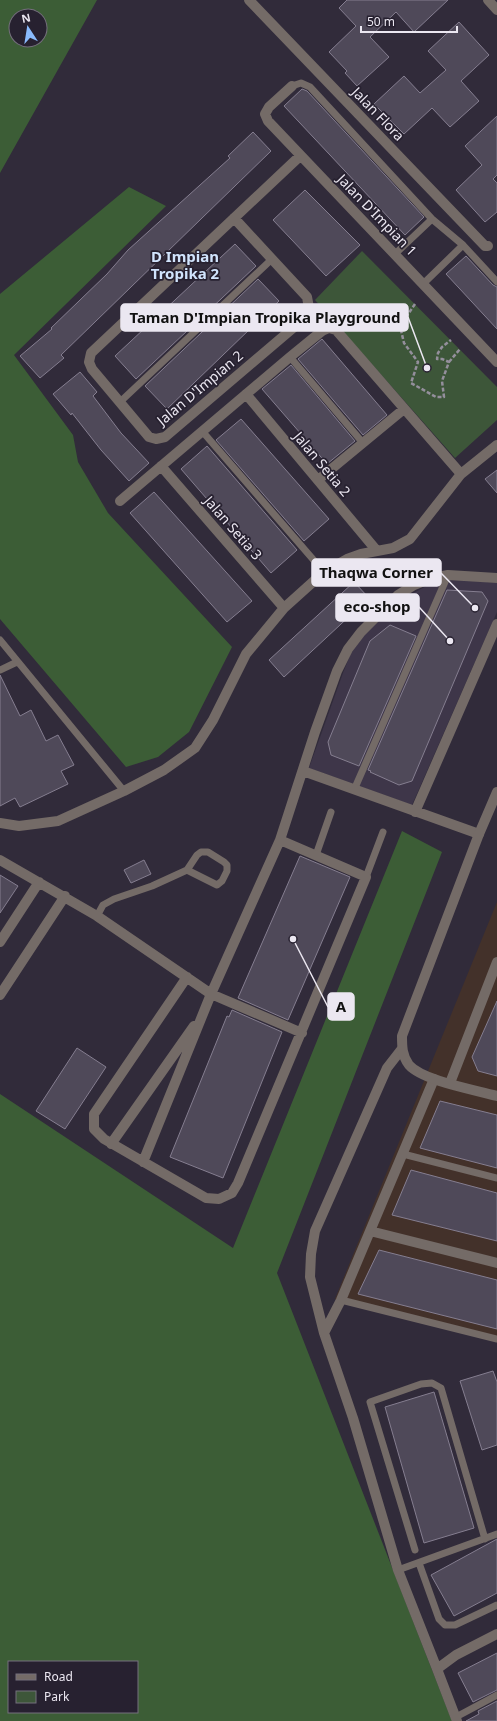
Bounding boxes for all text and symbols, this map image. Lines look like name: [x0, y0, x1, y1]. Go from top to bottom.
north arrow: [8, 8, 48, 48]
scale bar: [361, 8, 457, 34]
text: N: [20, 9, 32, 26]
text: 50 m: [367, 13, 395, 30]
street label: Jalan Flora: [346, 81, 409, 145]
street label: Jalan D'Impian 1: [332, 168, 421, 260]
district label: D Impian Tropika 2: [151, 246, 220, 283]
callout: Taman D'Impian Tropika Playground: [121, 304, 408, 331]
text: Taman D'Impian Tropika Playground: [129, 307, 401, 327]
street label: Jalan D'Impian 2: [151, 346, 247, 431]
street label: Jalan Setia 2: [288, 426, 355, 500]
street label: Jalan Setia 3: [199, 490, 267, 564]
callout: Thaqwa Corner: [312, 559, 441, 586]
text: Thaqwa Corner: [319, 562, 433, 582]
callout: eco-shop: [336, 594, 419, 621]
text: eco-shop: [343, 596, 411, 616]
callout: A: [328, 993, 354, 1020]
text: A: [336, 996, 347, 1016]
legend: [8, 1661, 138, 1713]
text: Road: [44, 1668, 73, 1685]
text: Park: [44, 1688, 70, 1705]

